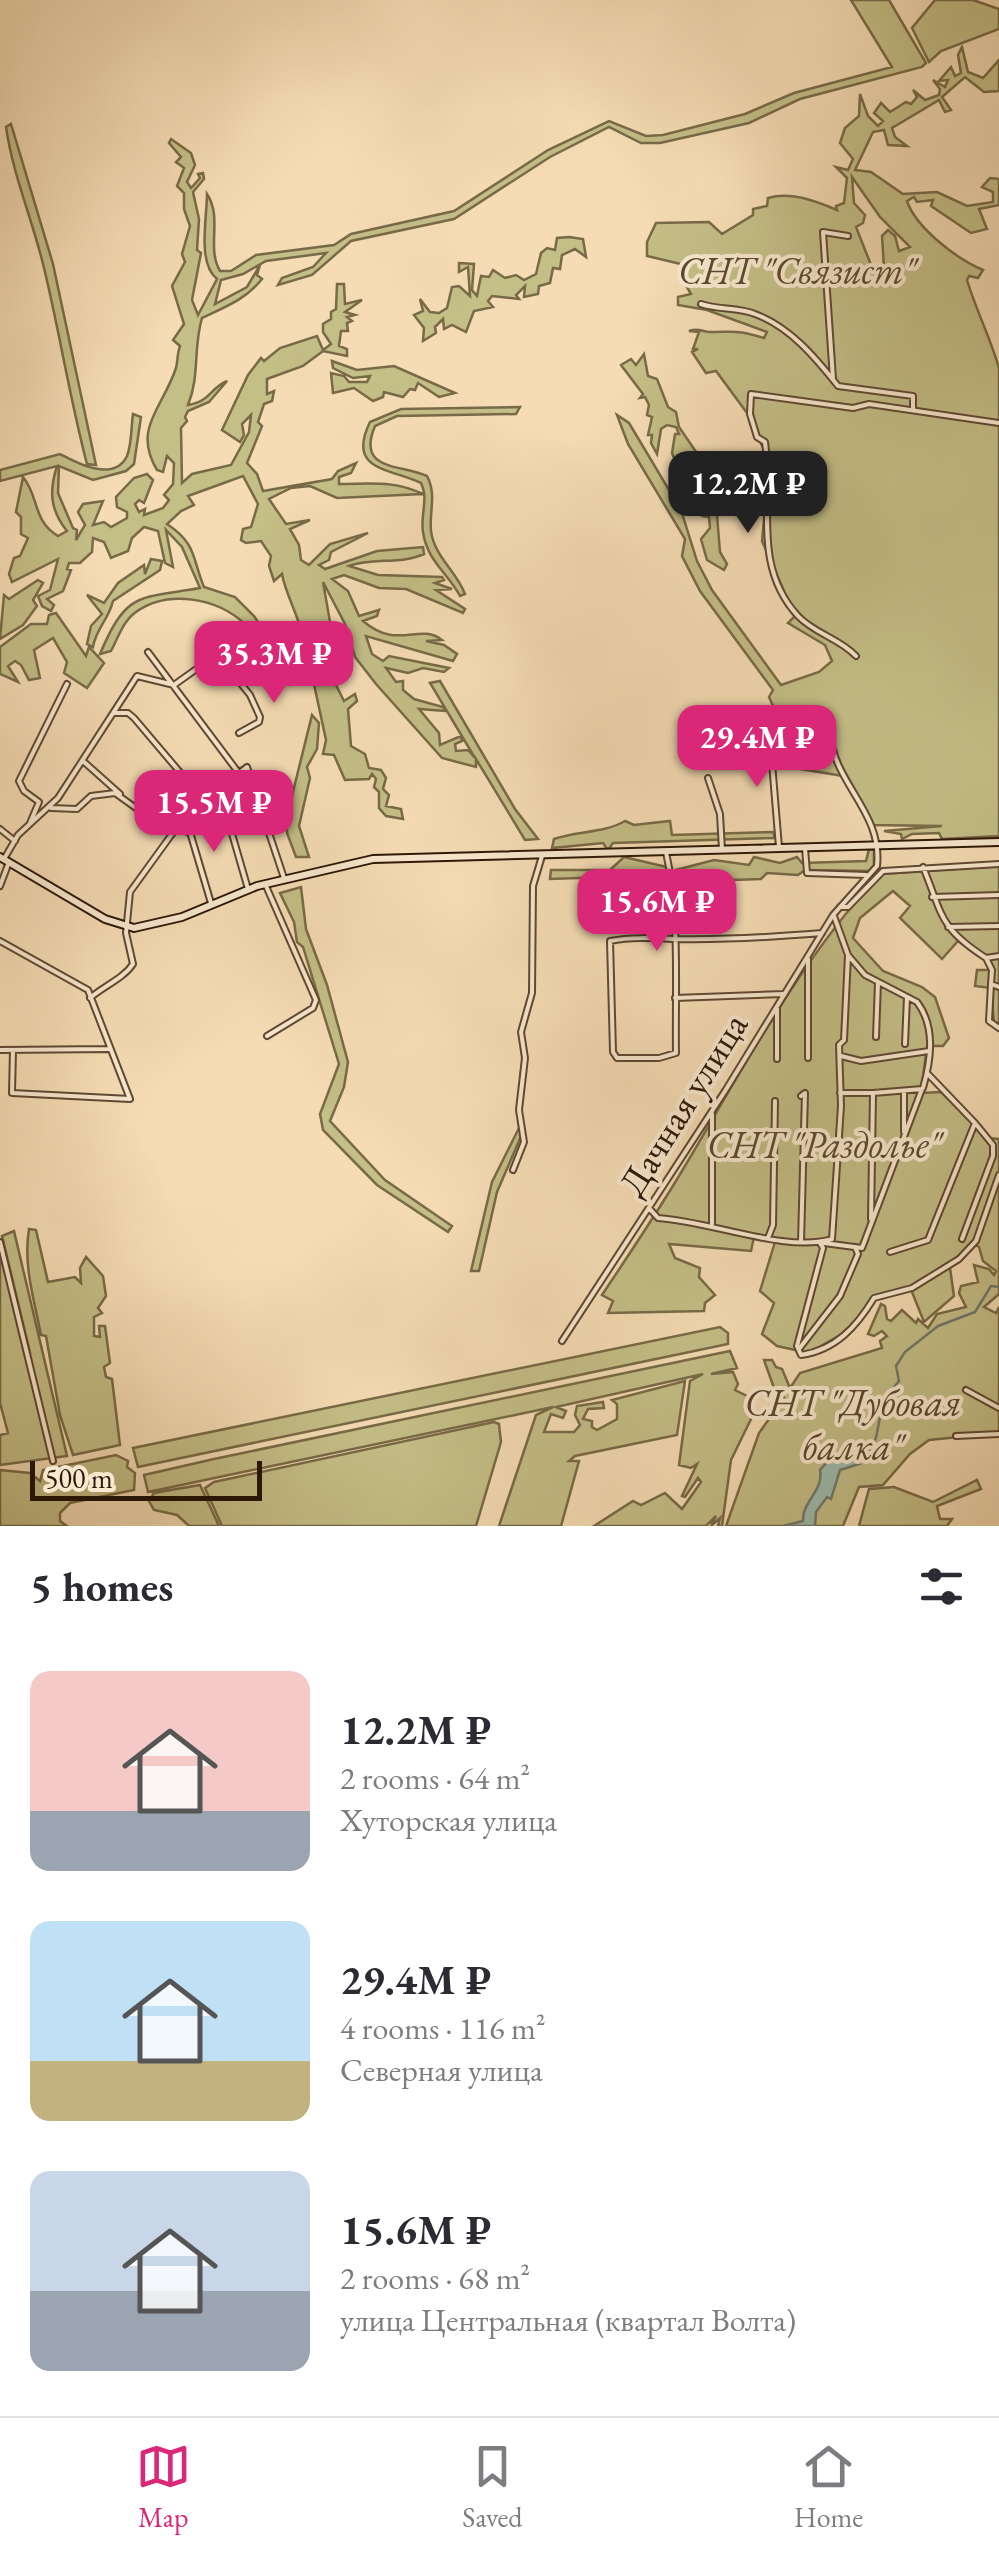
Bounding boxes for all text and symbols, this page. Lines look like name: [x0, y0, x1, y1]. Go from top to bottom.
park label: СНТ "Связист": [678, 245, 919, 294]
pin: 12.2M ₽: [656, 451, 840, 536]
text: 12.2M ₽: [690, 462, 806, 504]
pin: 35.3M ₽: [182, 621, 366, 706]
text: 35.3M ₽: [216, 632, 332, 674]
pin: 29.4M ₽: [665, 705, 849, 790]
text: 29.4M ₽: [699, 716, 815, 758]
pin: 15.5M ₽: [122, 770, 306, 855]
text: 15.5M ₽: [156, 781, 272, 823]
pin: 15.6M ₽: [565, 869, 749, 954]
text: 15.6M ₽: [599, 880, 715, 922]
street label: Дачная улица: [607, 1002, 759, 1204]
park label: СНТ "Раздолье": [707, 1119, 945, 1168]
park label: СНТ "Дубовая балка": [744, 1377, 962, 1470]
scale bar: [30, 1456, 262, 1500]
text: 500 m: [45, 1460, 113, 1496]
text: 5 homes: [30, 1559, 173, 1614]
icon: filters: [914, 1559, 969, 1614]
text: 12.2M ₽: [340, 1702, 491, 1757]
icon: home: [110, 1711, 230, 1831]
text: 2 rooms · 64 m²: [340, 1757, 530, 1799]
text: Хуторская улица: [340, 1799, 557, 1841]
text: 29.4M ₽: [340, 1952, 491, 2007]
icon: home: [110, 1961, 230, 2081]
text: 4 rooms · 116 m²: [340, 2007, 546, 2049]
text: Северная улица: [340, 2049, 543, 2091]
text: 15.6M ₽: [340, 2202, 491, 2257]
icon: home: [110, 2211, 230, 2331]
text: 2 rooms · 68 m²: [340, 2257, 530, 2299]
text: улица Центральная (квартал Волта): [340, 2299, 796, 2341]
tab: Map: [136, 2439, 191, 2535]
tab: Saved: [462, 2439, 522, 2535]
tab: Home: [794, 2439, 863, 2535]

